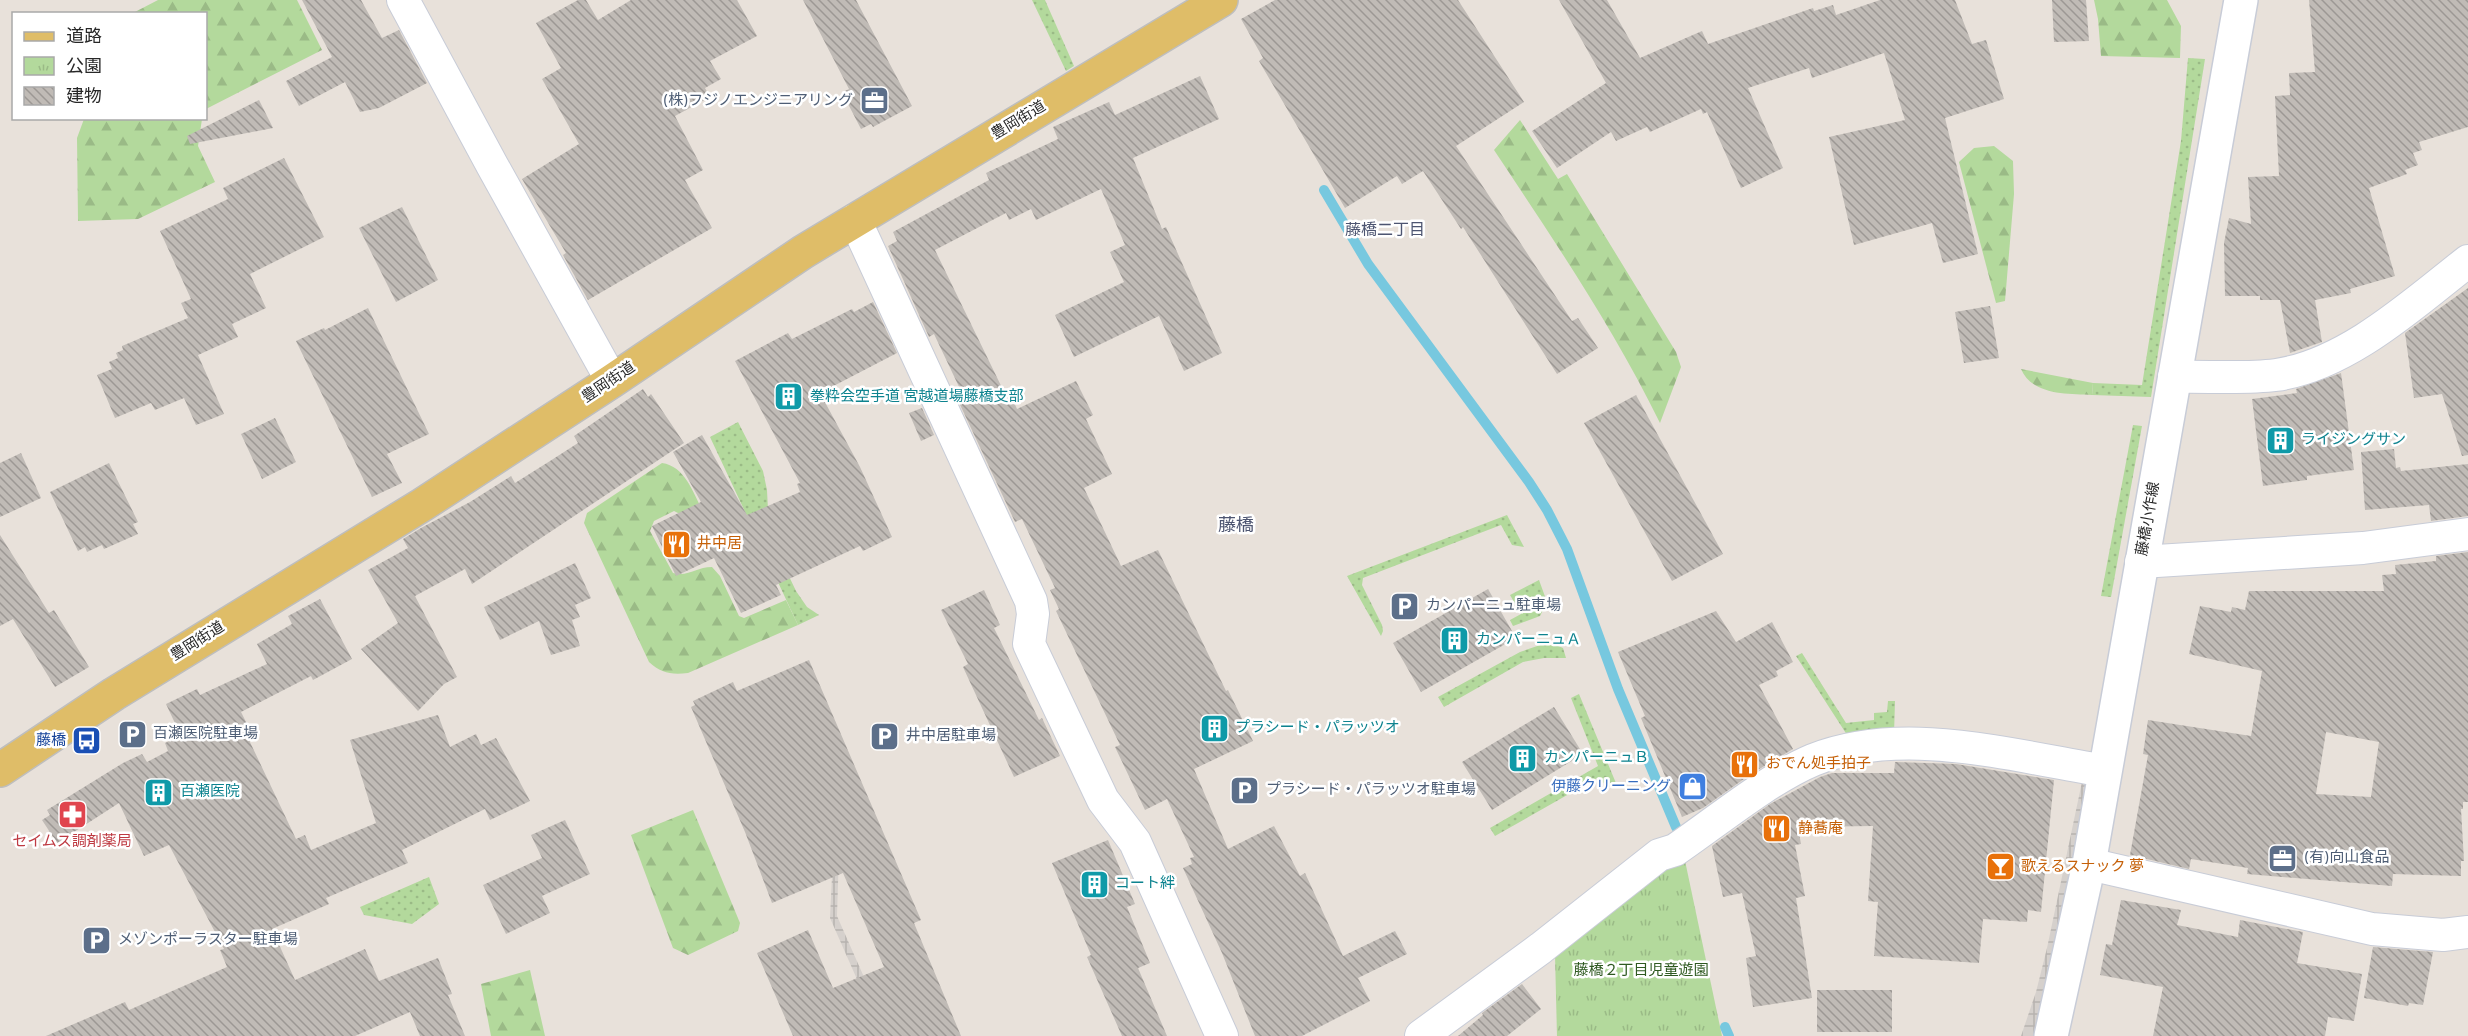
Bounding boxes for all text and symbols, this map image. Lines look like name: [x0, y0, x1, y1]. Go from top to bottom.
legend: [12, 12, 207, 120]
text: 道路: [66, 26, 102, 49]
text: 公園: [66, 56, 102, 79]
office icon: (株)フジノエンジニアリング: [858, 85, 890, 117]
text: 建物: [66, 86, 102, 109]
place label: (株)フジノエンジニアリング: [663, 92, 853, 111]
street label: 豊岡街道: [988, 97, 1050, 145]
district label: 藤橋二丁目: [1345, 221, 1425, 241]
street label: 豊岡街道: [579, 358, 639, 408]
building icon: 拳粋会空手道 宮越道場藤橋支部: [773, 381, 805, 413]
place label: 拳粋会空手道 宮越道場藤橋支部: [810, 388, 1024, 407]
building icon: ライジングサン: [2264, 424, 2296, 456]
place label: ライジングサン: [2301, 431, 2406, 450]
street label: 藤橋小作線: [2133, 480, 2165, 558]
district label: 藤橋: [1218, 515, 1254, 538]
restaurant icon: 井中居: [660, 528, 692, 560]
place label: 井中居: [697, 534, 742, 554]
parking icon: カンパーニュ駐車場: [1389, 590, 1421, 622]
place label: カンパーニュ駐車場: [1426, 597, 1561, 616]
street label: 豊岡街道: [168, 618, 228, 666]
building icon: カンパーニュＡ: [1439, 624, 1471, 656]
place label: カンパーニュＡ: [1476, 631, 1581, 650]
building icon: プラシード・パラッツオ: [1198, 712, 1230, 744]
parking icon: 百瀬医院駐車場: [116, 718, 148, 750]
place label: プラシード・パラッツオ: [1235, 719, 1400, 738]
parking icon: 井中居駐車場: [869, 720, 901, 752]
bus stop icon: 藤橋: [71, 725, 103, 757]
place label: 百瀬医院駐車場: [153, 725, 258, 744]
place label: 井中居駐車場: [906, 726, 996, 746]
place label: 藤橋: [36, 732, 66, 751]
building icon: カンパーニュＢ: [1507, 742, 1539, 774]
restaurant icon: おでん処手拍子: [1729, 748, 1761, 780]
place label: カンパーニュＢ: [1544, 749, 1649, 768]
place label: おでん処手拍子: [1766, 755, 1871, 774]
shop icon: 伊藤クリーニング: [1676, 771, 1708, 803]
parking icon: プラシード・パラッツオ駐車場: [1229, 774, 1261, 806]
building icon: 百瀬医院: [143, 776, 175, 808]
place label: 伊藤クリーニング: [1551, 778, 1671, 797]
place label: プラシード・パラッツオ駐車場: [1266, 781, 1476, 800]
place label: 百瀬医院: [180, 783, 240, 802]
pharmacy icon: セイムス調剤薬局: [56, 799, 88, 831]
restaurant icon: 静蕎庵: [1761, 813, 1793, 845]
place label: 静蕎庵: [1798, 820, 1843, 839]
place label: セイムス調剤薬局: [12, 833, 132, 852]
office icon: (有)向山食品: [2267, 842, 2299, 874]
place label: (有)向山食品: [2304, 849, 2389, 868]
bar icon: 歌えるスナック 夢: [1984, 851, 2016, 883]
place label: 歌えるスナック 夢: [2021, 858, 2144, 877]
building icon: コート絆: [1078, 868, 1110, 900]
place label: コート絆: [1115, 875, 1175, 894]
parking icon: メゾンポーラスター駐車場: [81, 924, 113, 956]
place label: メゾンポーラスター駐車場: [118, 931, 298, 950]
park label: 藤橋２丁目児童遊園: [1573, 961, 1709, 981]

